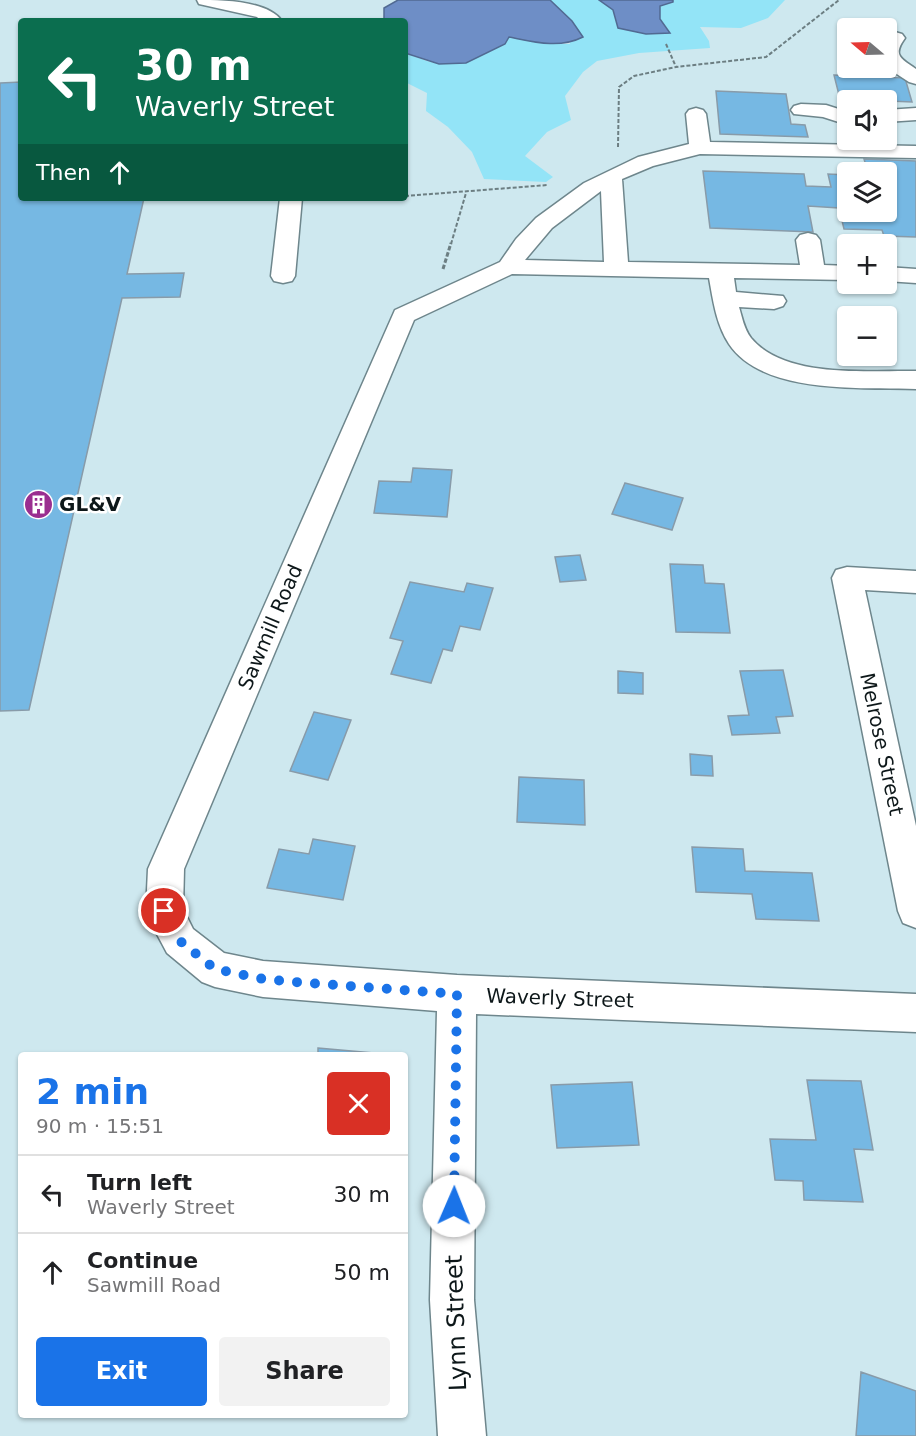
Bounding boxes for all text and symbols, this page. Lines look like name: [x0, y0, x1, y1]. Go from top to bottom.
north arrow: [837, 18, 897, 78]
map controls: [837, 18, 897, 366]
text: 30 m: [135, 41, 252, 90]
icon: left: [36, 42, 114, 120]
button: sound: [837, 90, 897, 150]
text: Waverly Street: [135, 91, 334, 122]
icon: ahead: [103, 156, 136, 189]
text: Then: [36, 160, 91, 185]
button: layers: [837, 162, 897, 222]
button: +: [837, 234, 897, 294]
button: −: [837, 306, 897, 366]
building icon: GL&V: [22, 488, 54, 520]
place label: GL&V: [59, 492, 122, 516]
street label: Sawmill Road: [233, 561, 307, 693]
street label: Melrose Street: [855, 671, 909, 818]
pin: [138, 885, 189, 936]
icon: arrive: [147, 894, 180, 927]
street label: Waverly Street: [486, 983, 634, 1013]
text: 2 min: [36, 1071, 149, 1112]
button: close: [327, 1072, 390, 1135]
text: 90 m · 15:51: [36, 1114, 164, 1138]
text: Turn left: [87, 1170, 192, 1195]
position arrow: [422, 1174, 486, 1238]
icon: left: [36, 1178, 69, 1211]
text: 30 m: [334, 1182, 390, 1207]
text: Waverly Street: [87, 1195, 235, 1219]
text: Continue: [87, 1248, 198, 1273]
street label: Lynn Street: [440, 1254, 472, 1392]
icon: ahead: [36, 1256, 69, 1289]
text: 50 m: [334, 1260, 390, 1285]
text: Sawmill Road: [87, 1273, 221, 1297]
button: Exit: [36, 1337, 207, 1406]
button: Share: [219, 1337, 390, 1406]

